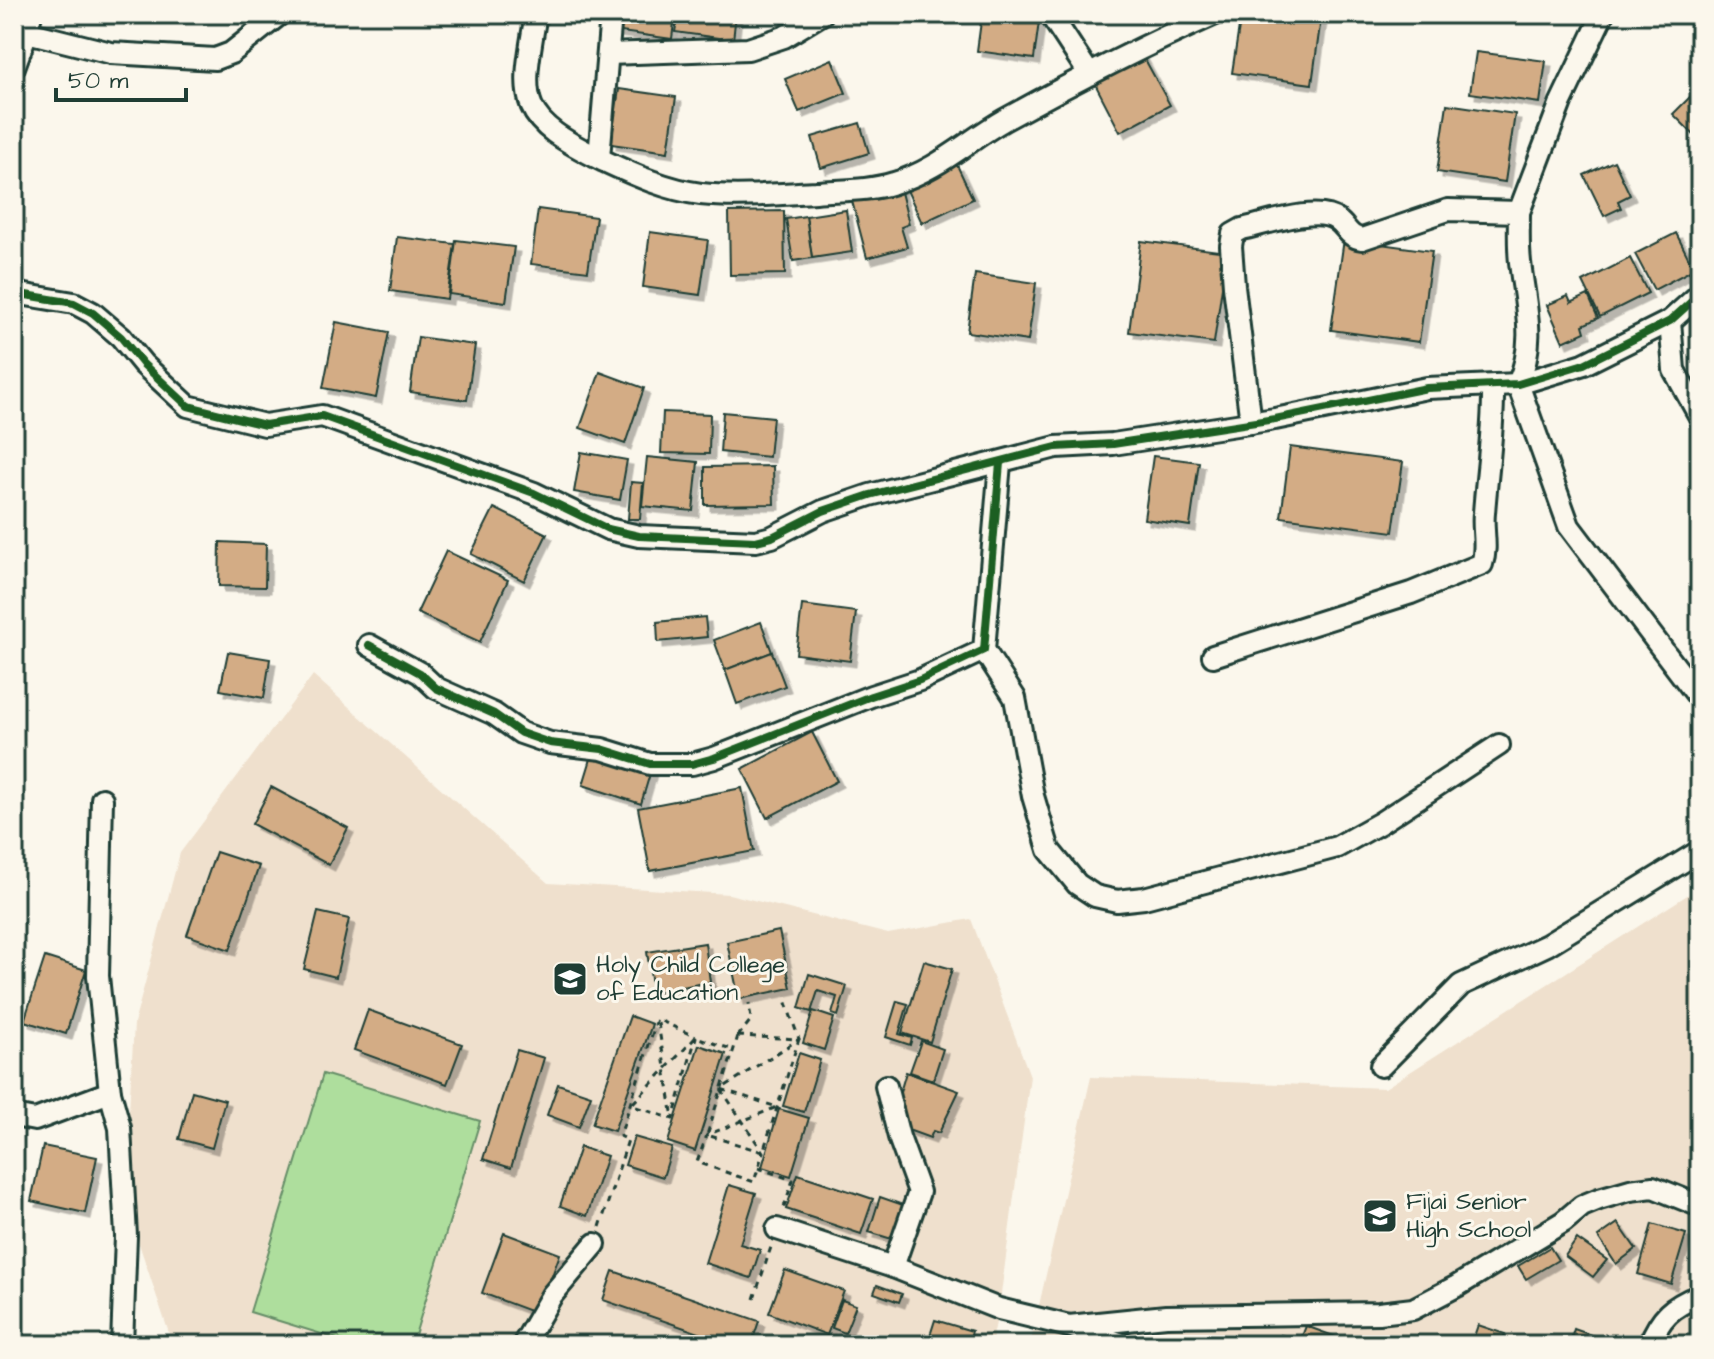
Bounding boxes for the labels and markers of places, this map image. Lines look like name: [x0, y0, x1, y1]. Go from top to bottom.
place label: Holy Child College of Education: [596, 948, 785, 1010]
school or university icon: Holy Child College of Education: [551, 960, 589, 998]
place label: Fijai Senior High School: [1406, 1185, 1531, 1248]
school or university icon: Fijai Senior High School: [1361, 1197, 1399, 1235]

